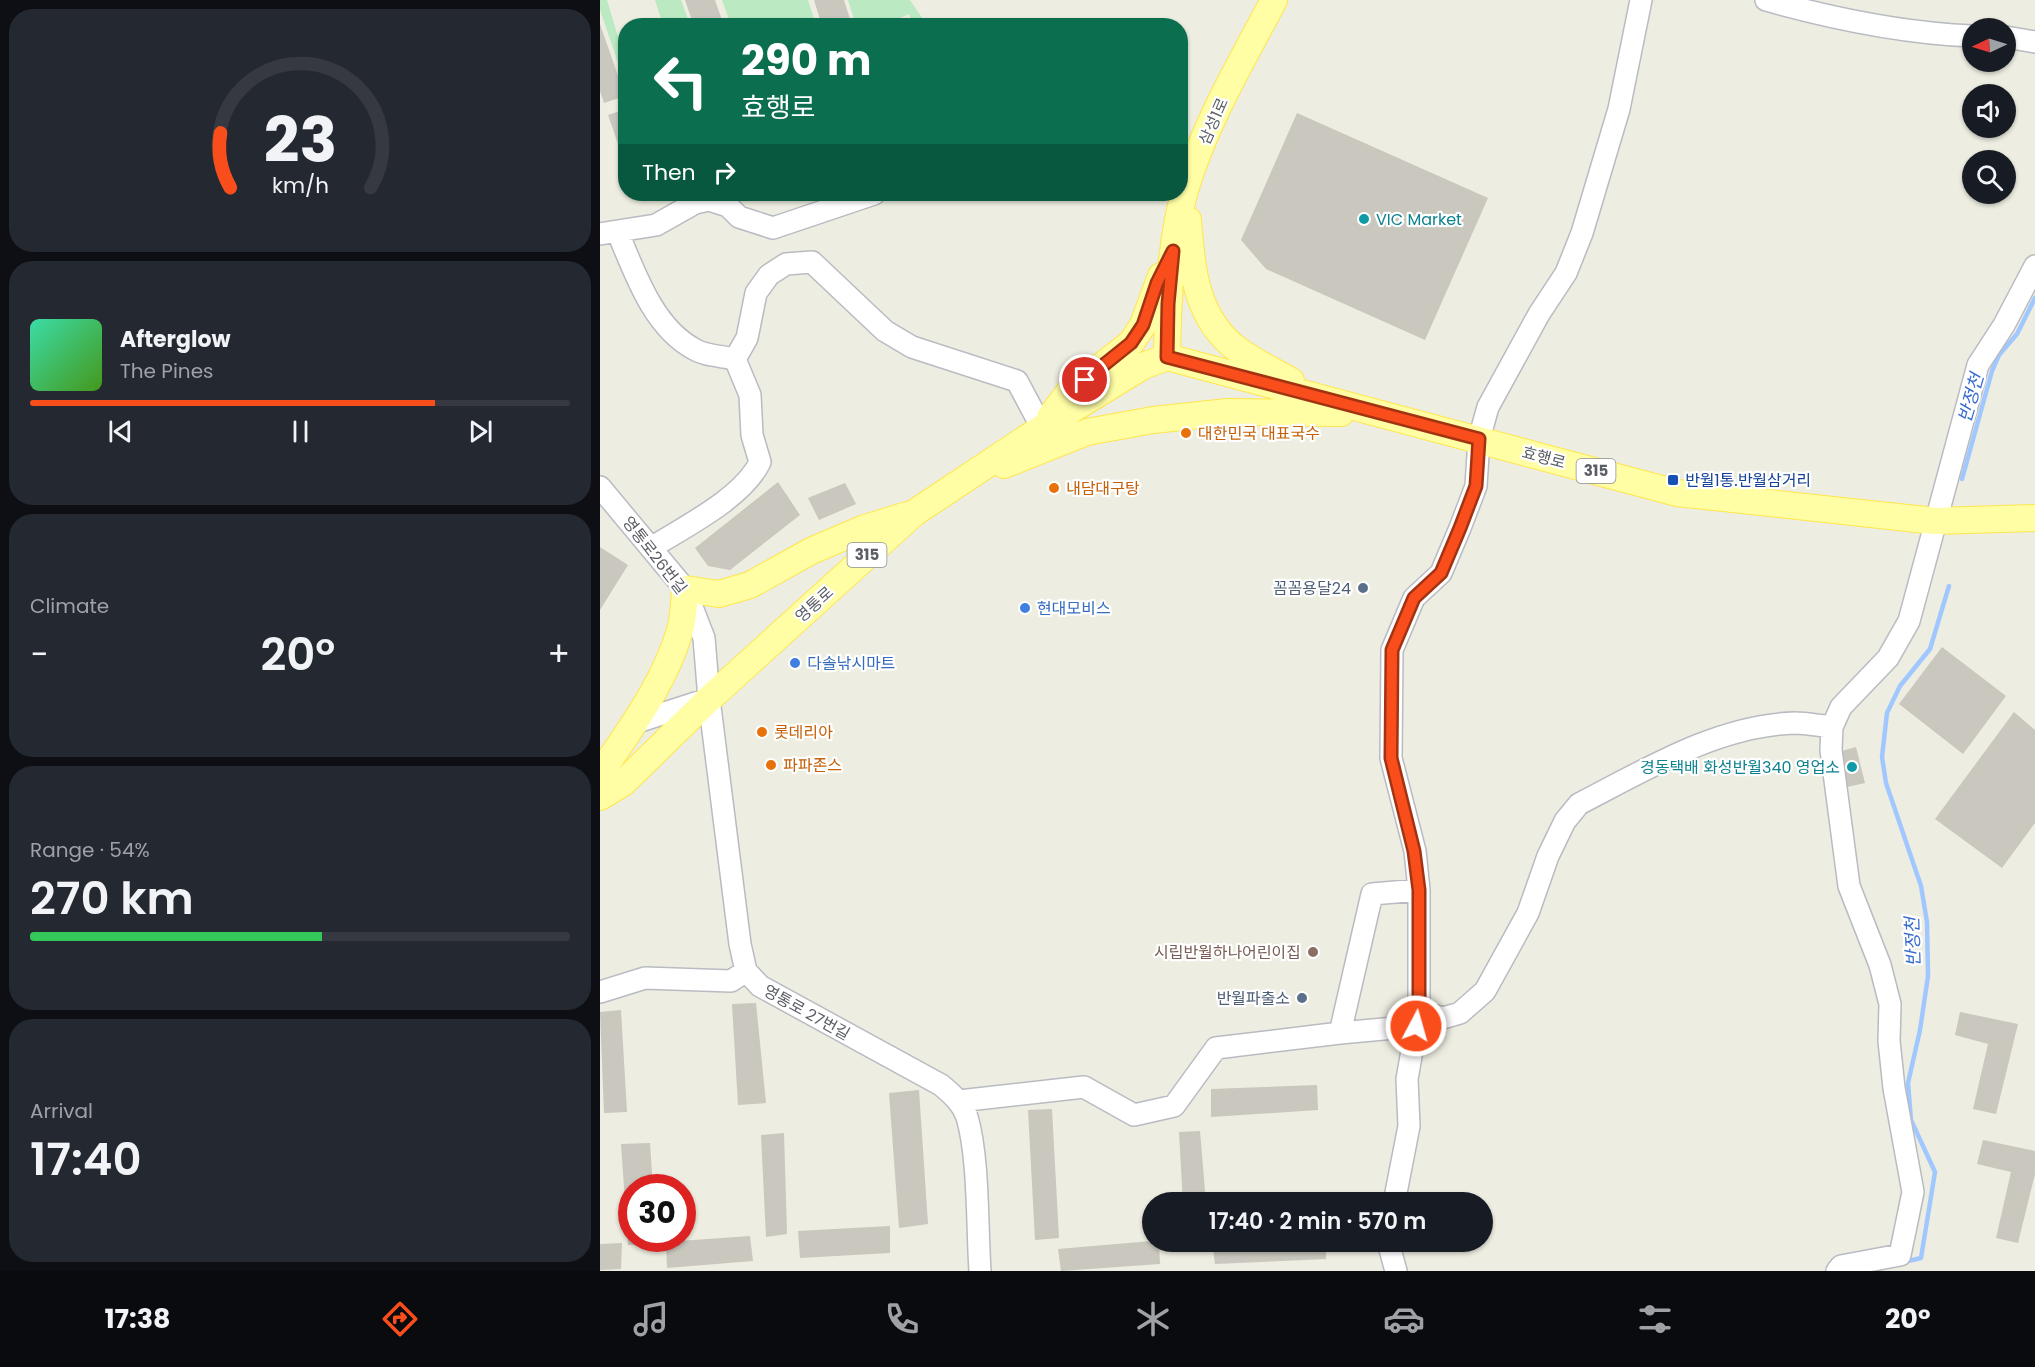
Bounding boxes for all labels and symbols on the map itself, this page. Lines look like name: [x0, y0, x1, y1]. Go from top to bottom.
north arrow: [1962, 18, 2016, 72]
street label: 삼성1로: [1193, 94, 1234, 148]
place label: VIC Market: [1376, 208, 1462, 231]
marker: VIC Market: [1357, 212, 1371, 226]
pin: [1059, 354, 1110, 405]
water label: 반정천: [1952, 368, 1990, 425]
place label: 대한민국 대표국수: [1198, 422, 1320, 445]
marker: 대한민국 대표국수: [1179, 426, 1193, 440]
street label: 효행로: [1520, 441, 1568, 474]
road number: 315: [1576, 459, 1616, 483]
place label: 반월1통.반월삼거리: [1685, 469, 1811, 492]
marker: 반월1통.반월삼거리: [1666, 473, 1680, 487]
place label: 내담대구탕: [1066, 477, 1140, 500]
marker: 내담대구탕: [1047, 481, 1061, 495]
street label: 영통로26번길: [617, 512, 692, 599]
road number: 315: [848, 543, 886, 567]
place label: 꼼꼼용달24: [1273, 577, 1351, 600]
street label: 영통로: [790, 581, 839, 628]
marker: 꼼꼼용달24: [1356, 581, 1370, 595]
place label: 현대모비스: [1037, 597, 1111, 620]
marker: 현대모비스: [1018, 601, 1032, 615]
place label: 다솔낚시마트: [807, 652, 895, 675]
marker: 다솔낚시마트: [788, 656, 802, 670]
place label: 롯데리아: [774, 721, 833, 744]
marker: 롯데리아: [755, 725, 769, 739]
place label: 파파존스: [783, 754, 842, 777]
place label: 경동택배 화성반월340 영업소: [1640, 756, 1840, 779]
marker: 파파존스: [764, 758, 778, 772]
marker: 경동택배 화성반월340 영업소: [1845, 760, 1859, 774]
water label: 반정천: [1899, 914, 1926, 967]
place label: 시립반월하나어린이집: [1154, 941, 1301, 964]
marker: 시립반월하나어린이집: [1306, 945, 1320, 959]
street label: 영통로 27번길: [759, 979, 854, 1046]
place label: 반월파출소: [1216, 987, 1290, 1010]
marker: 반월파출소: [1295, 991, 1309, 1005]
position arrow: [1384, 994, 1448, 1058]
speed limit sign: 30: [618, 1174, 696, 1252]

